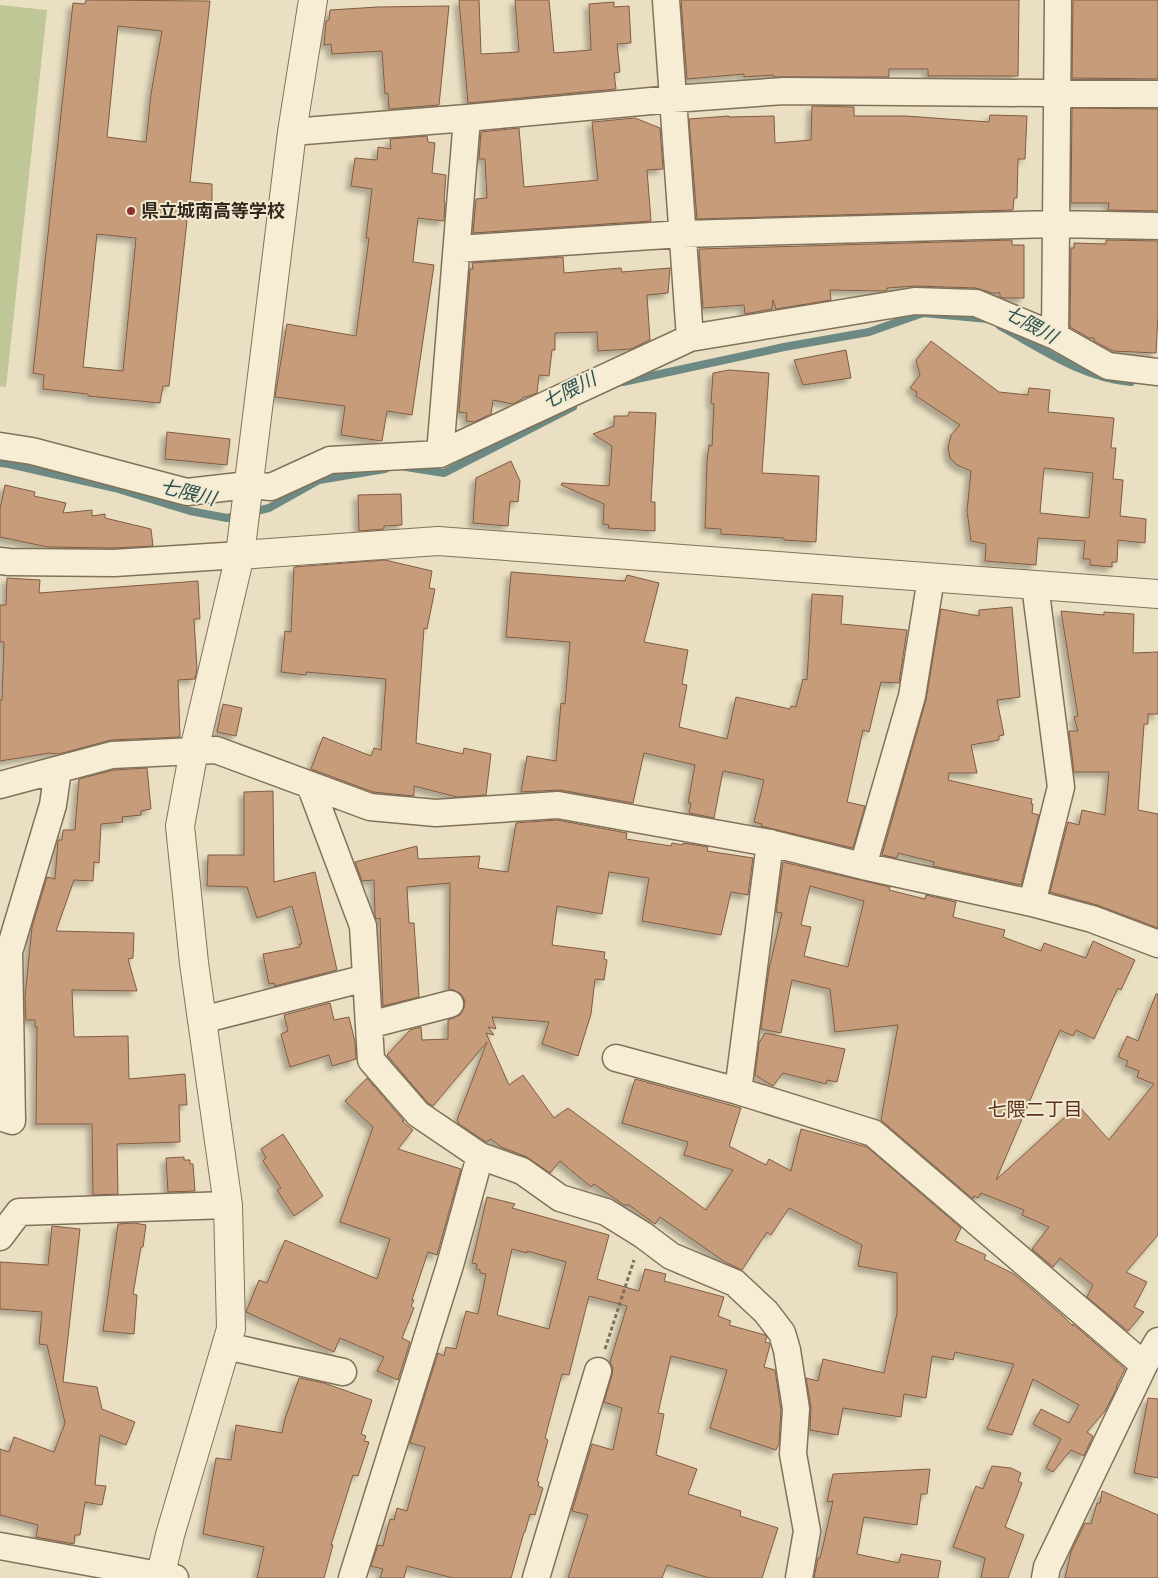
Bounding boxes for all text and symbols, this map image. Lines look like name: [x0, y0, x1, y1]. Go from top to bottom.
place label: 県立城南高等学校: [141, 200, 285, 222]
marker: 県立城南高等学校: [125, 205, 137, 217]
water label: 七隈川: [1000, 301, 1063, 349]
water label: 七隈川: [539, 366, 602, 414]
water label: 七隈川: [157, 474, 220, 511]
district label: 七隈二丁目: [987, 1098, 1083, 1121]

